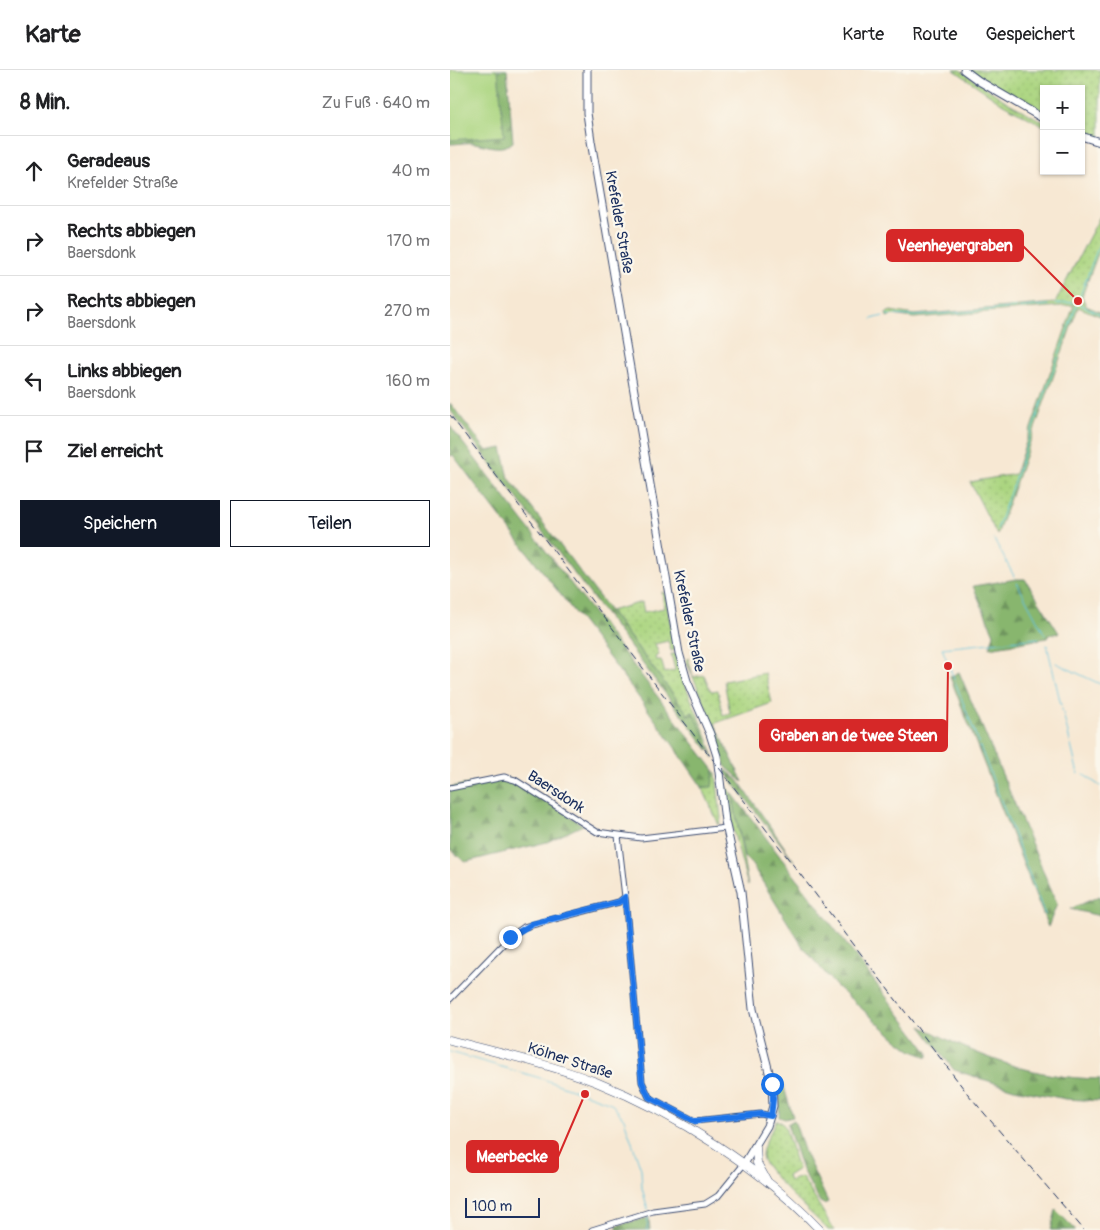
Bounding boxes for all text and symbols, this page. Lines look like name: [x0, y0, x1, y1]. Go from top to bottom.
text: Karte: [25, 20, 81, 49]
text: Karte: [842, 23, 884, 46]
text: Route: [912, 23, 957, 46]
text: Gespeichert: [985, 23, 1075, 46]
map controls: [1040, 85, 1085, 175]
button: +: [1040, 85, 1085, 130]
text: 8 Min.: [20, 89, 70, 116]
text: Zu Fuß · 640 m: [322, 93, 430, 113]
button: −: [1040, 130, 1085, 175]
text: Geradeaus: [67, 149, 150, 173]
icon: ahead: [20, 157, 48, 185]
text: 40 m: [392, 161, 430, 181]
street label: Krefelder Straße: [601, 169, 637, 275]
text: Krefelder Straße: [67, 173, 178, 193]
text: Rechts abbiegen: [67, 219, 196, 243]
icon: right: [20, 227, 48, 255]
callout: Veenheyergraben: [887, 230, 1023, 261]
text: 170 m: [387, 231, 430, 251]
text: Veenheyergraben: [897, 236, 1013, 256]
text: Baersdonk: [67, 243, 136, 263]
text: Rechts abbiegen: [67, 289, 196, 313]
icon: right: [20, 297, 48, 325]
text: 270 m: [384, 301, 430, 321]
text: Baersdonk: [67, 313, 136, 333]
text: Links abbiegen: [67, 359, 182, 383]
icon: left: [20, 367, 48, 395]
text: 160 m: [386, 371, 430, 391]
text: Baersdonk: [67, 383, 136, 403]
icon: arrive: [20, 437, 48, 465]
text: Ziel erreicht: [67, 439, 163, 463]
button: Speichern: [20, 500, 220, 547]
button: Teilen: [230, 500, 430, 547]
street label: Krefelder Straße: [669, 568, 709, 674]
callout: Graben an de twee Steen: [760, 720, 947, 751]
text: Graben an de twee Steen: [770, 726, 938, 746]
street label: Baersdonk: [524, 766, 589, 818]
route end: [499, 926, 522, 949]
street label: Kölner Straße: [525, 1038, 615, 1084]
route start: [761, 1073, 784, 1096]
callout: Meerbecke: [467, 1141, 558, 1172]
text: Meerbecke: [476, 1147, 549, 1167]
scale bar: [465, 1195, 540, 1218]
text: 100 m: [472, 1198, 512, 1215]

